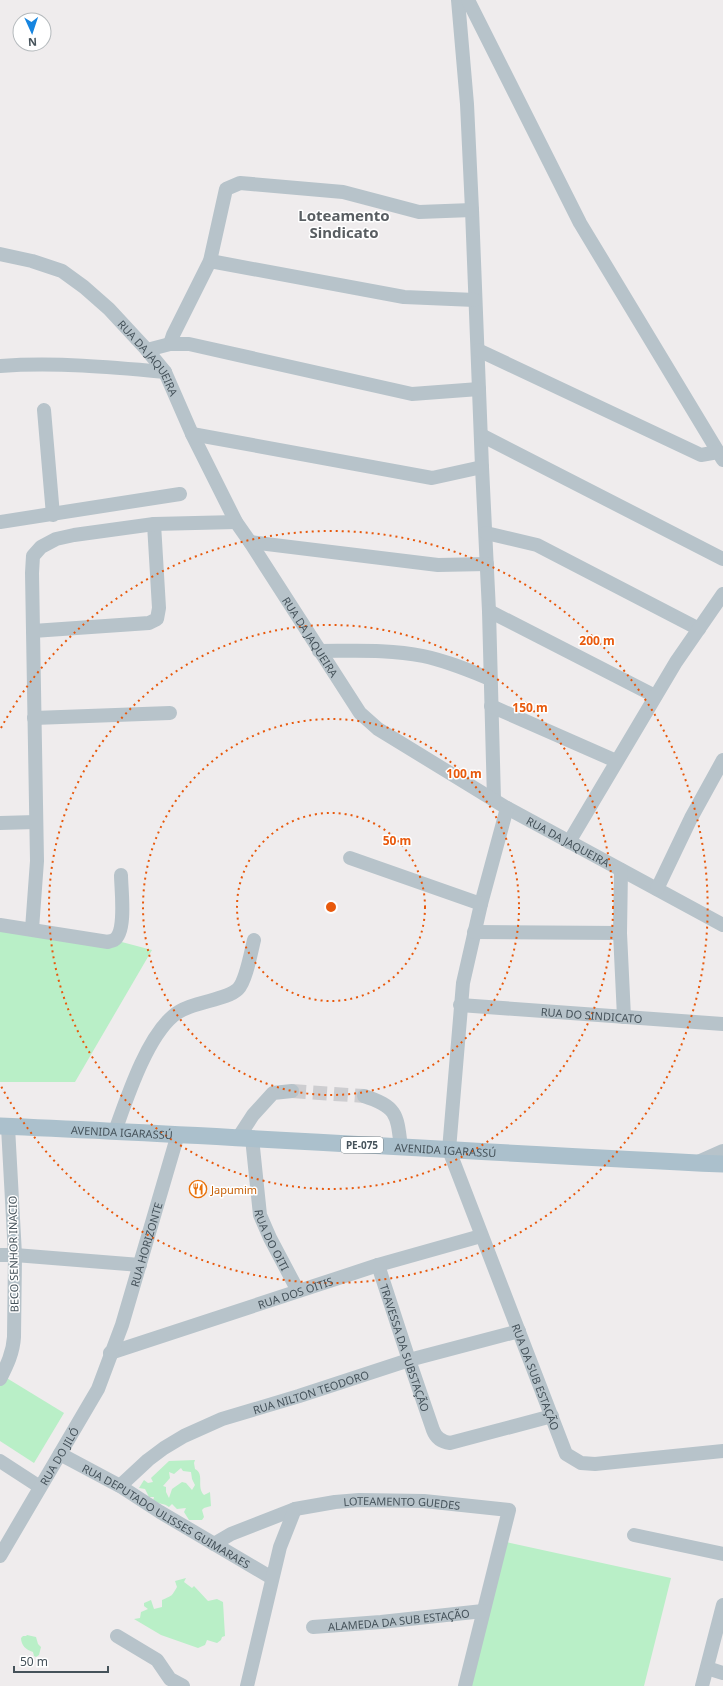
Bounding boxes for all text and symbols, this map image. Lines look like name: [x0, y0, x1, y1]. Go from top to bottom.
north arrow: [12, 12, 52, 52]
text: N: [28, 35, 37, 50]
district label: Loteamento Sindicato: [298, 205, 390, 242]
street label: RUA DA JAQUEIRA: [115, 316, 182, 399]
street label: RUA DA JAQUEIRA: [279, 594, 343, 680]
text: 200 m: [579, 632, 615, 649]
text: 150 m: [512, 699, 548, 716]
text: 100 m: [446, 765, 482, 782]
street label: RUA DA JAQUEIRA: [524, 813, 613, 870]
text: 50 m: [383, 832, 411, 849]
centre of rings: [324, 900, 338, 914]
street label: RUA DO SINDICATO: [540, 1003, 643, 1026]
street label: AVENIDA IGARASSÚ: [71, 1122, 173, 1142]
road number: PE-075: [341, 1137, 383, 1153]
street label: AVENIDA IGARASSÚ: [394, 1139, 497, 1160]
restaurant icon: Japumim: [188, 1179, 208, 1199]
place label: Japumim: [210, 1182, 257, 1197]
street label: BECO SENHOR INACIO: [4, 1196, 22, 1312]
street label: RUA HORIZONTE: [126, 1200, 165, 1288]
street label: RUA DO OITI: [252, 1209, 293, 1273]
street label: RUA DOS OITIS: [256, 1273, 335, 1312]
street label: TRAVESSA DA SUBSTAÇÃO: [377, 1282, 434, 1414]
street label: RUA DA SUB ESTAÇÃO: [509, 1321, 564, 1432]
street label: RUA NILTON TEODORO: [251, 1366, 371, 1417]
street label: RUA DO JILÓ: [36, 1424, 82, 1488]
street label: RUA DEPUTADO ULISSES GUIMARAES: [80, 1460, 253, 1571]
street label: LOTEAMENTO GUEDES: [343, 1492, 461, 1512]
street label: ALAMEDA DA SUB ESTAÇÃO: [327, 1605, 470, 1633]
scale bar: [14, 1648, 108, 1674]
text: 50 m: [20, 1653, 48, 1670]

